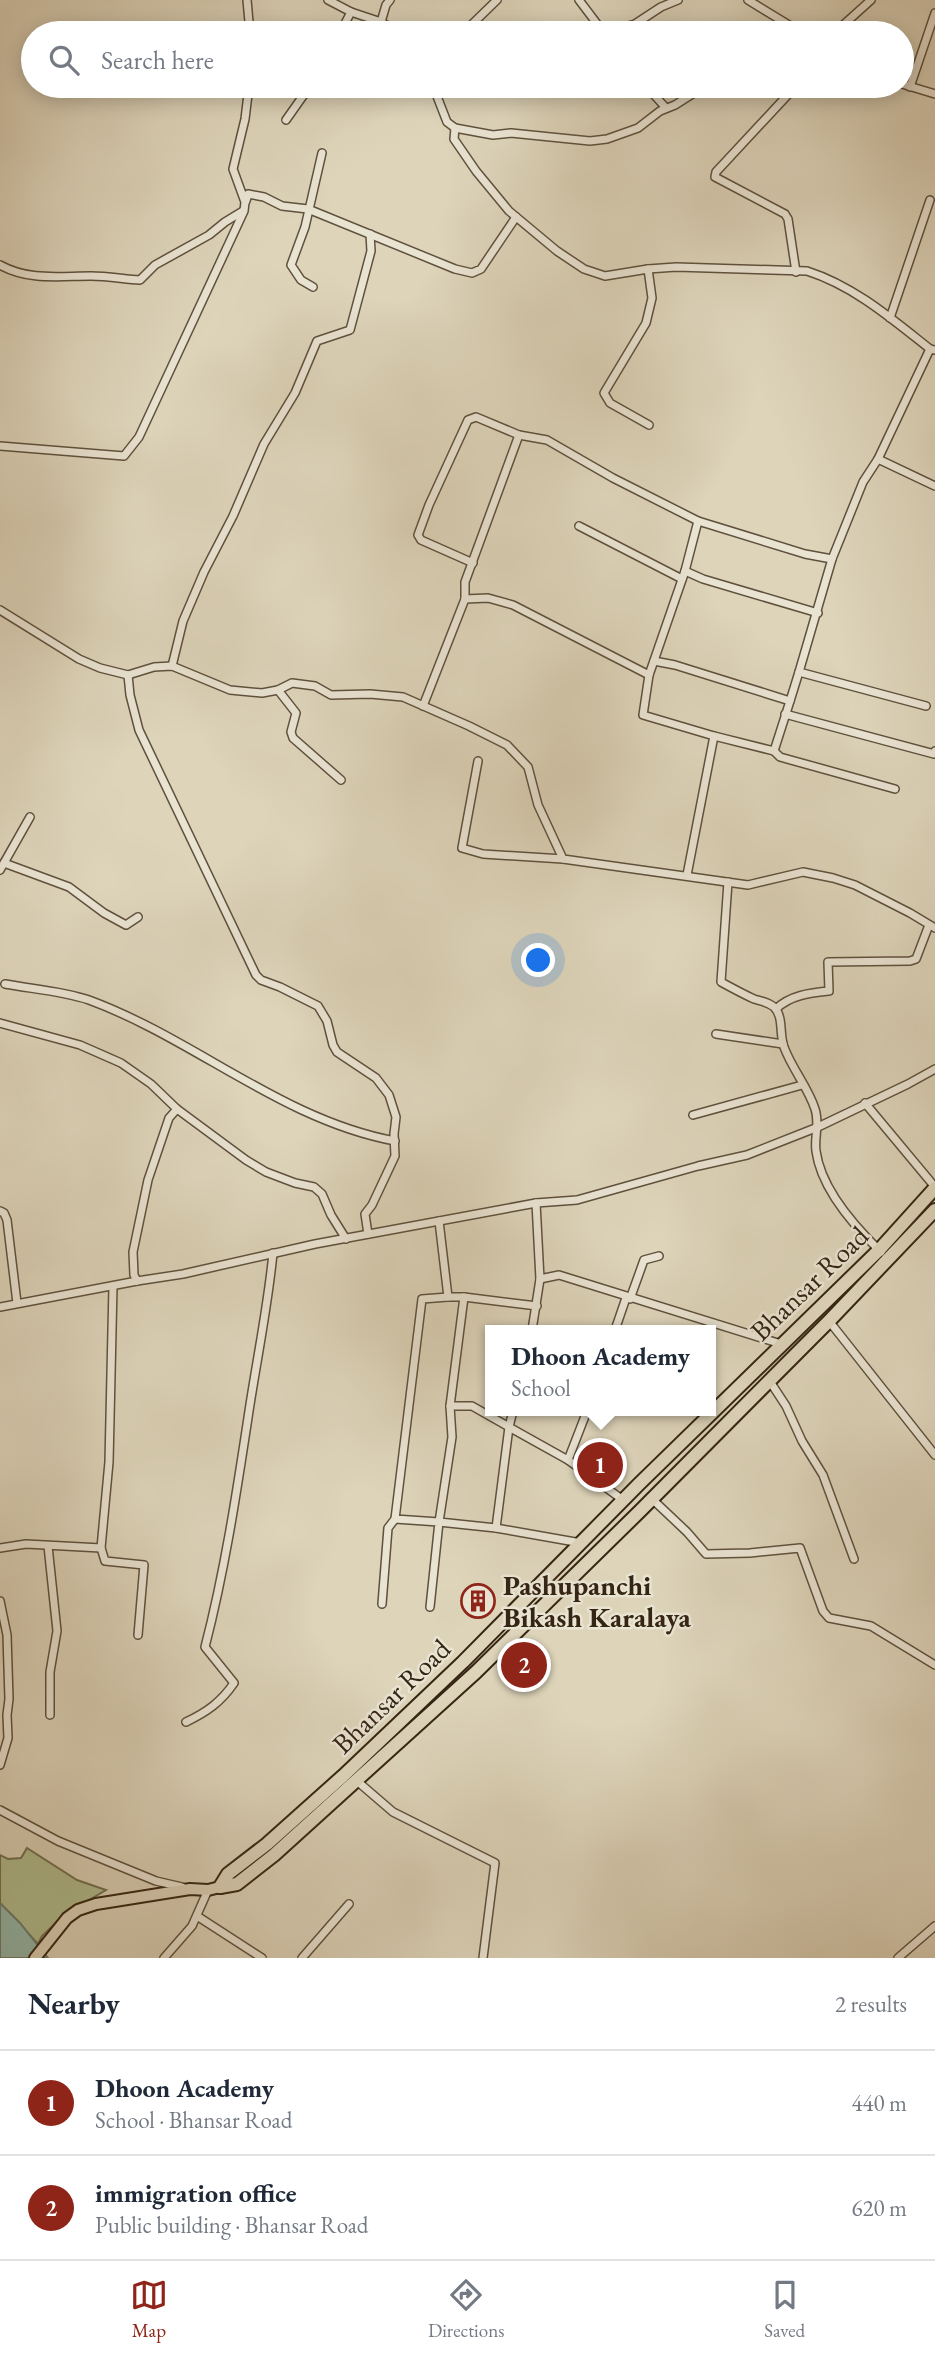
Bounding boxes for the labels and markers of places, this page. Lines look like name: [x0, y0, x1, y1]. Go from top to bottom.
pin: 1: [577, 1439, 623, 1491]
place label: Pashupanchi Bikash Karalaya: [503, 1567, 692, 1635]
building icon: Pashupanchi Bikash Karalaya: [459, 1582, 497, 1620]
pin: 2: [501, 1639, 547, 1691]

